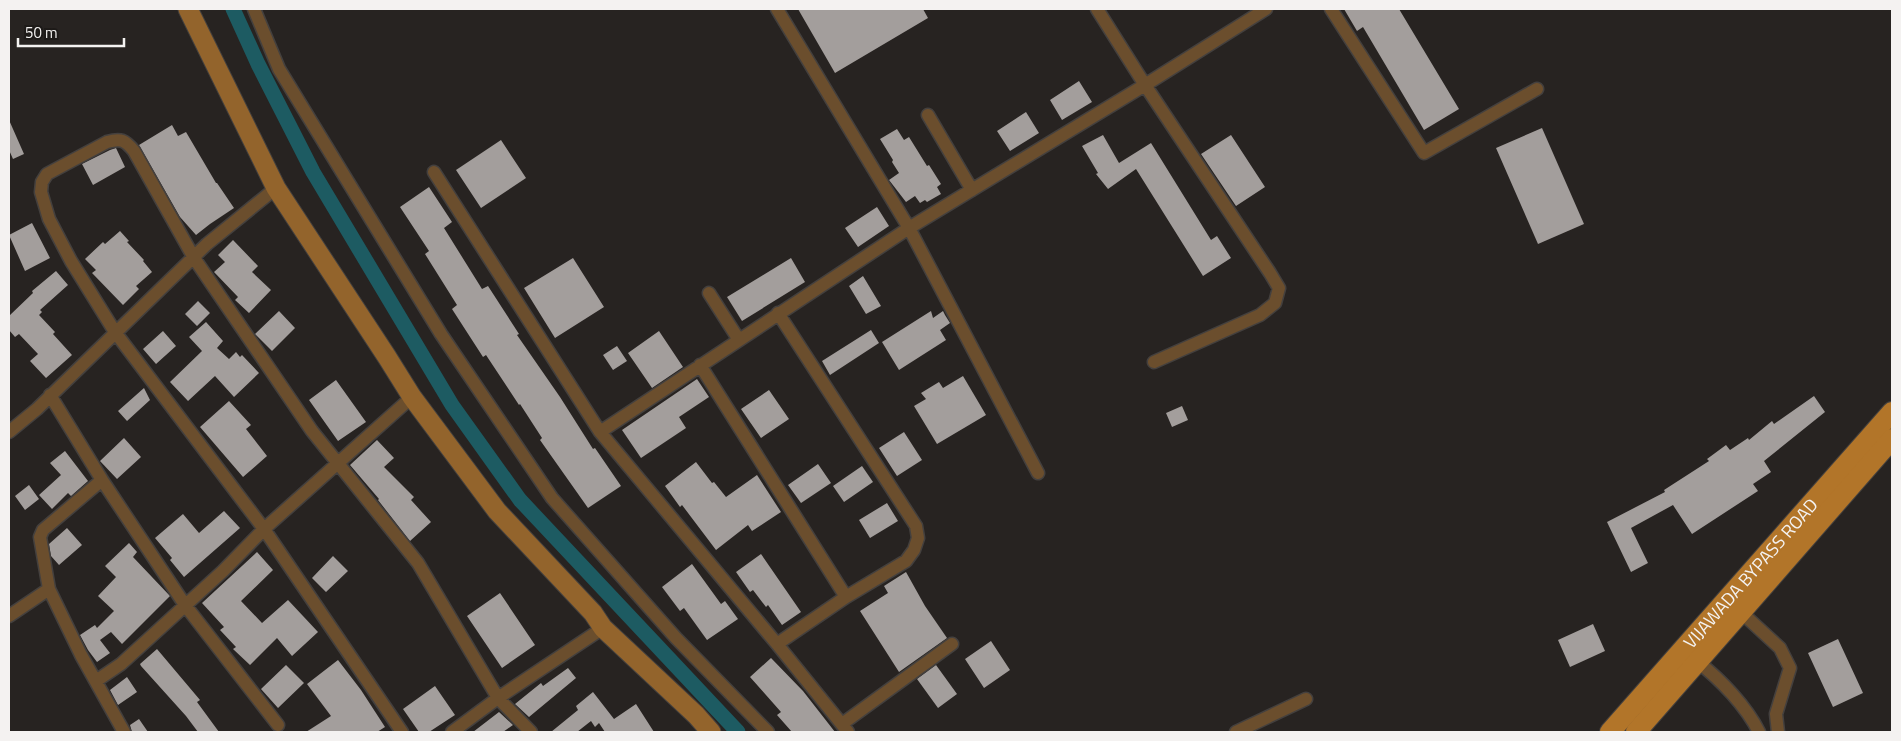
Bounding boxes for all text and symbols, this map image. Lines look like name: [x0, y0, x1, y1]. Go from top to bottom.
scale bar: [18, 15, 124, 47]
text: 50 m: [25, 21, 58, 44]
street label: VIJAWADA BYPASS ROAD: [1676, 492, 1824, 654]

